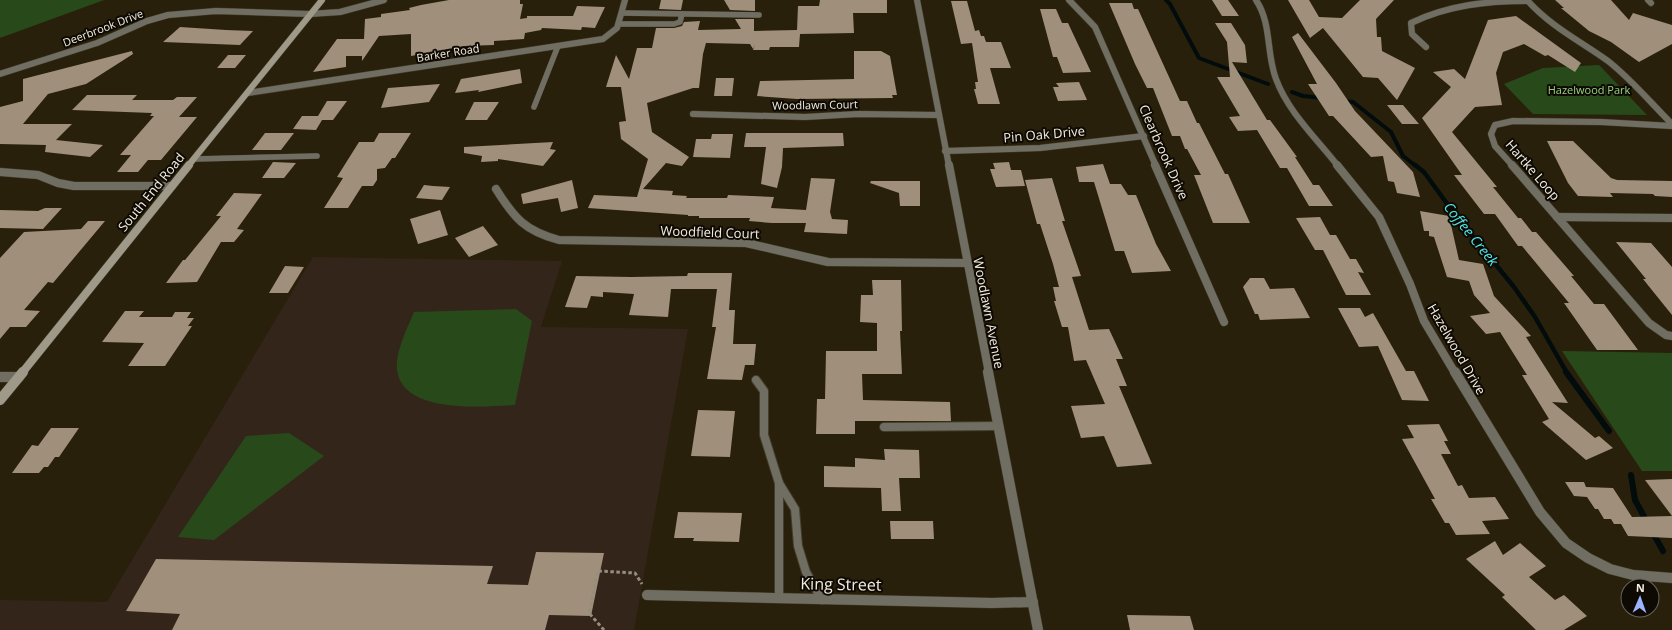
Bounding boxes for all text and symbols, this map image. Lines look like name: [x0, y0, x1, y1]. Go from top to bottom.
street label: Deerbrook Drive: [61, 5, 145, 50]
street label: Barker Road: [415, 40, 480, 65]
park label: Hazelwood Park: [1548, 82, 1631, 97]
street label: Woodlawn Court: [772, 96, 858, 113]
street label: Clearbrook Drive: [1135, 102, 1193, 202]
street label: Pin Oak Drive: [1002, 121, 1086, 147]
street label: Hartke Loop: [1502, 136, 1564, 204]
street label: South End Road: [114, 149, 188, 235]
water label: Coffee Creek: [1440, 198, 1504, 270]
street label: Woodfield Court: [660, 221, 760, 243]
street label: Woodlawn Avenue: [969, 256, 1009, 370]
street label: Hazelwood Drive: [1424, 300, 1490, 398]
street label: King Street: [800, 572, 882, 596]
north arrow: [1620, 578, 1660, 618]
text: N: [1636, 580, 1645, 595]

